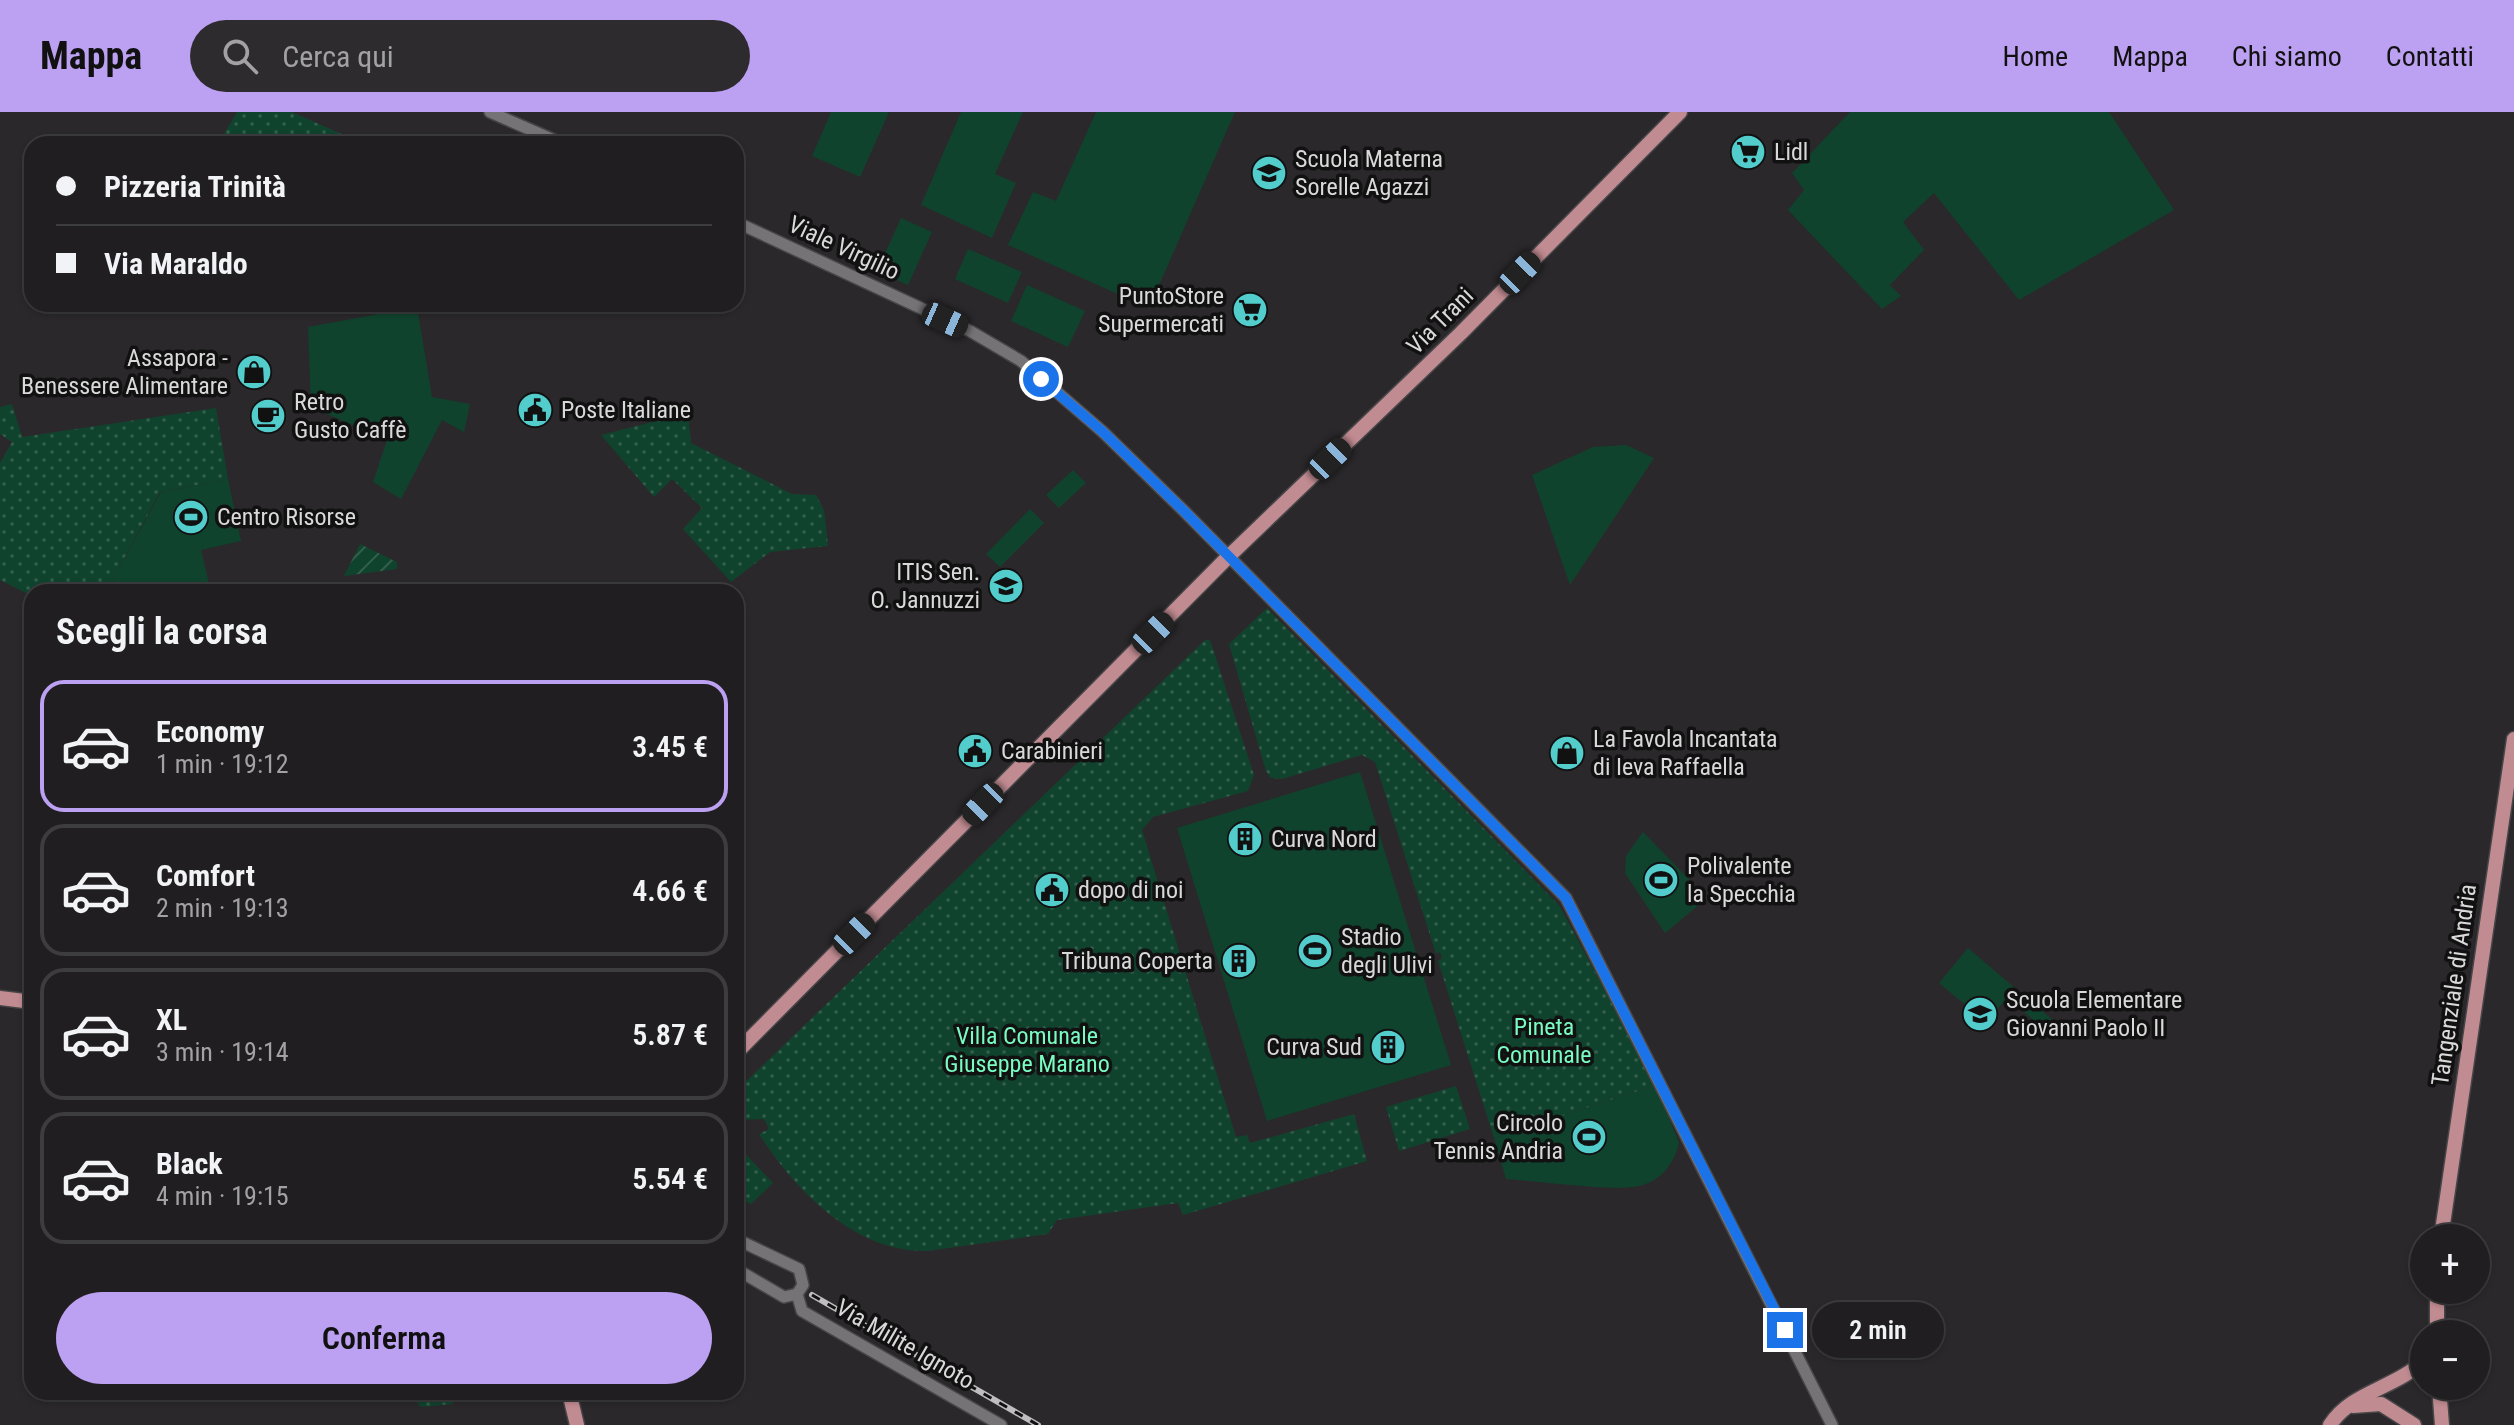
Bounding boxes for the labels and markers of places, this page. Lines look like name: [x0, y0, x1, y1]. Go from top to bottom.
supermarket icon: Lidl: [1729, 133, 1767, 171]
place label: Lidl: [1774, 138, 1808, 166]
place label: Scuola Materna Sorelle Agazzi: [1295, 145, 1443, 201]
school or university icon: Scuola Materna Sorelle Agazzi: [1250, 154, 1288, 192]
place label: PuntoStore Supermercati: [1098, 282, 1224, 338]
supermarket icon: PuntoStore Supermercati: [1231, 291, 1269, 329]
place label: Assapora - Benessere Alimentare: [21, 344, 228, 400]
shop icon: Assapora - Benessere Alimentare: [235, 353, 273, 391]
place label: Retro Gusto Caffè: [294, 388, 406, 444]
public building icon: Poste Italiane: [516, 391, 554, 429]
place label: Poste Italiane: [561, 396, 691, 424]
cafe icon: Retro Gusto Caffè: [249, 397, 287, 435]
sports icon: Centro Risorse: [172, 498, 210, 536]
place label: Centro Risorse: [217, 503, 356, 531]
place label: ITIS Sen. O. Jannuzzi: [870, 558, 980, 614]
school or university icon: ITIS Sen. O. Jannuzzi: [987, 567, 1025, 605]
place label: La Favola Incantata di Ieva Raffaella: [1593, 725, 1778, 781]
public building icon: Carabinieri: [956, 732, 994, 770]
shop icon: La Favola Incantata di Ieva Raffaella: [1548, 734, 1586, 772]
place label: Carabinieri: [1001, 737, 1103, 765]
building icon: Curva Nord: [1226, 820, 1264, 858]
place label: Curva Nord: [1271, 825, 1377, 853]
place label: Polivalente la Specchia: [1687, 852, 1796, 908]
sports icon: Polivalente la Specchia: [1642, 861, 1680, 899]
public building icon: dopo di noi: [1033, 871, 1071, 909]
place label: dopo di noi: [1078, 876, 1183, 904]
place label: Stadio degli Ulivi: [1341, 923, 1433, 979]
sports icon: Stadio degli Ulivi: [1296, 932, 1334, 970]
building icon: Tribuna Coperta: [1220, 942, 1258, 980]
place label: Tribuna Coperta: [1061, 947, 1213, 975]
place label: Scuola Elementare Giovanni Paolo II: [2006, 986, 2182, 1042]
school or university icon: Scuola Elementare Giovanni Paolo II: [1961, 995, 1999, 1033]
building icon: Curva Sud: [1369, 1028, 1407, 1066]
place label: Curva Sud: [1266, 1033, 1362, 1061]
place label: Circolo Tennis Andria: [1434, 1109, 1563, 1165]
sports icon: Circolo Tennis Andria: [1570, 1118, 1608, 1156]

